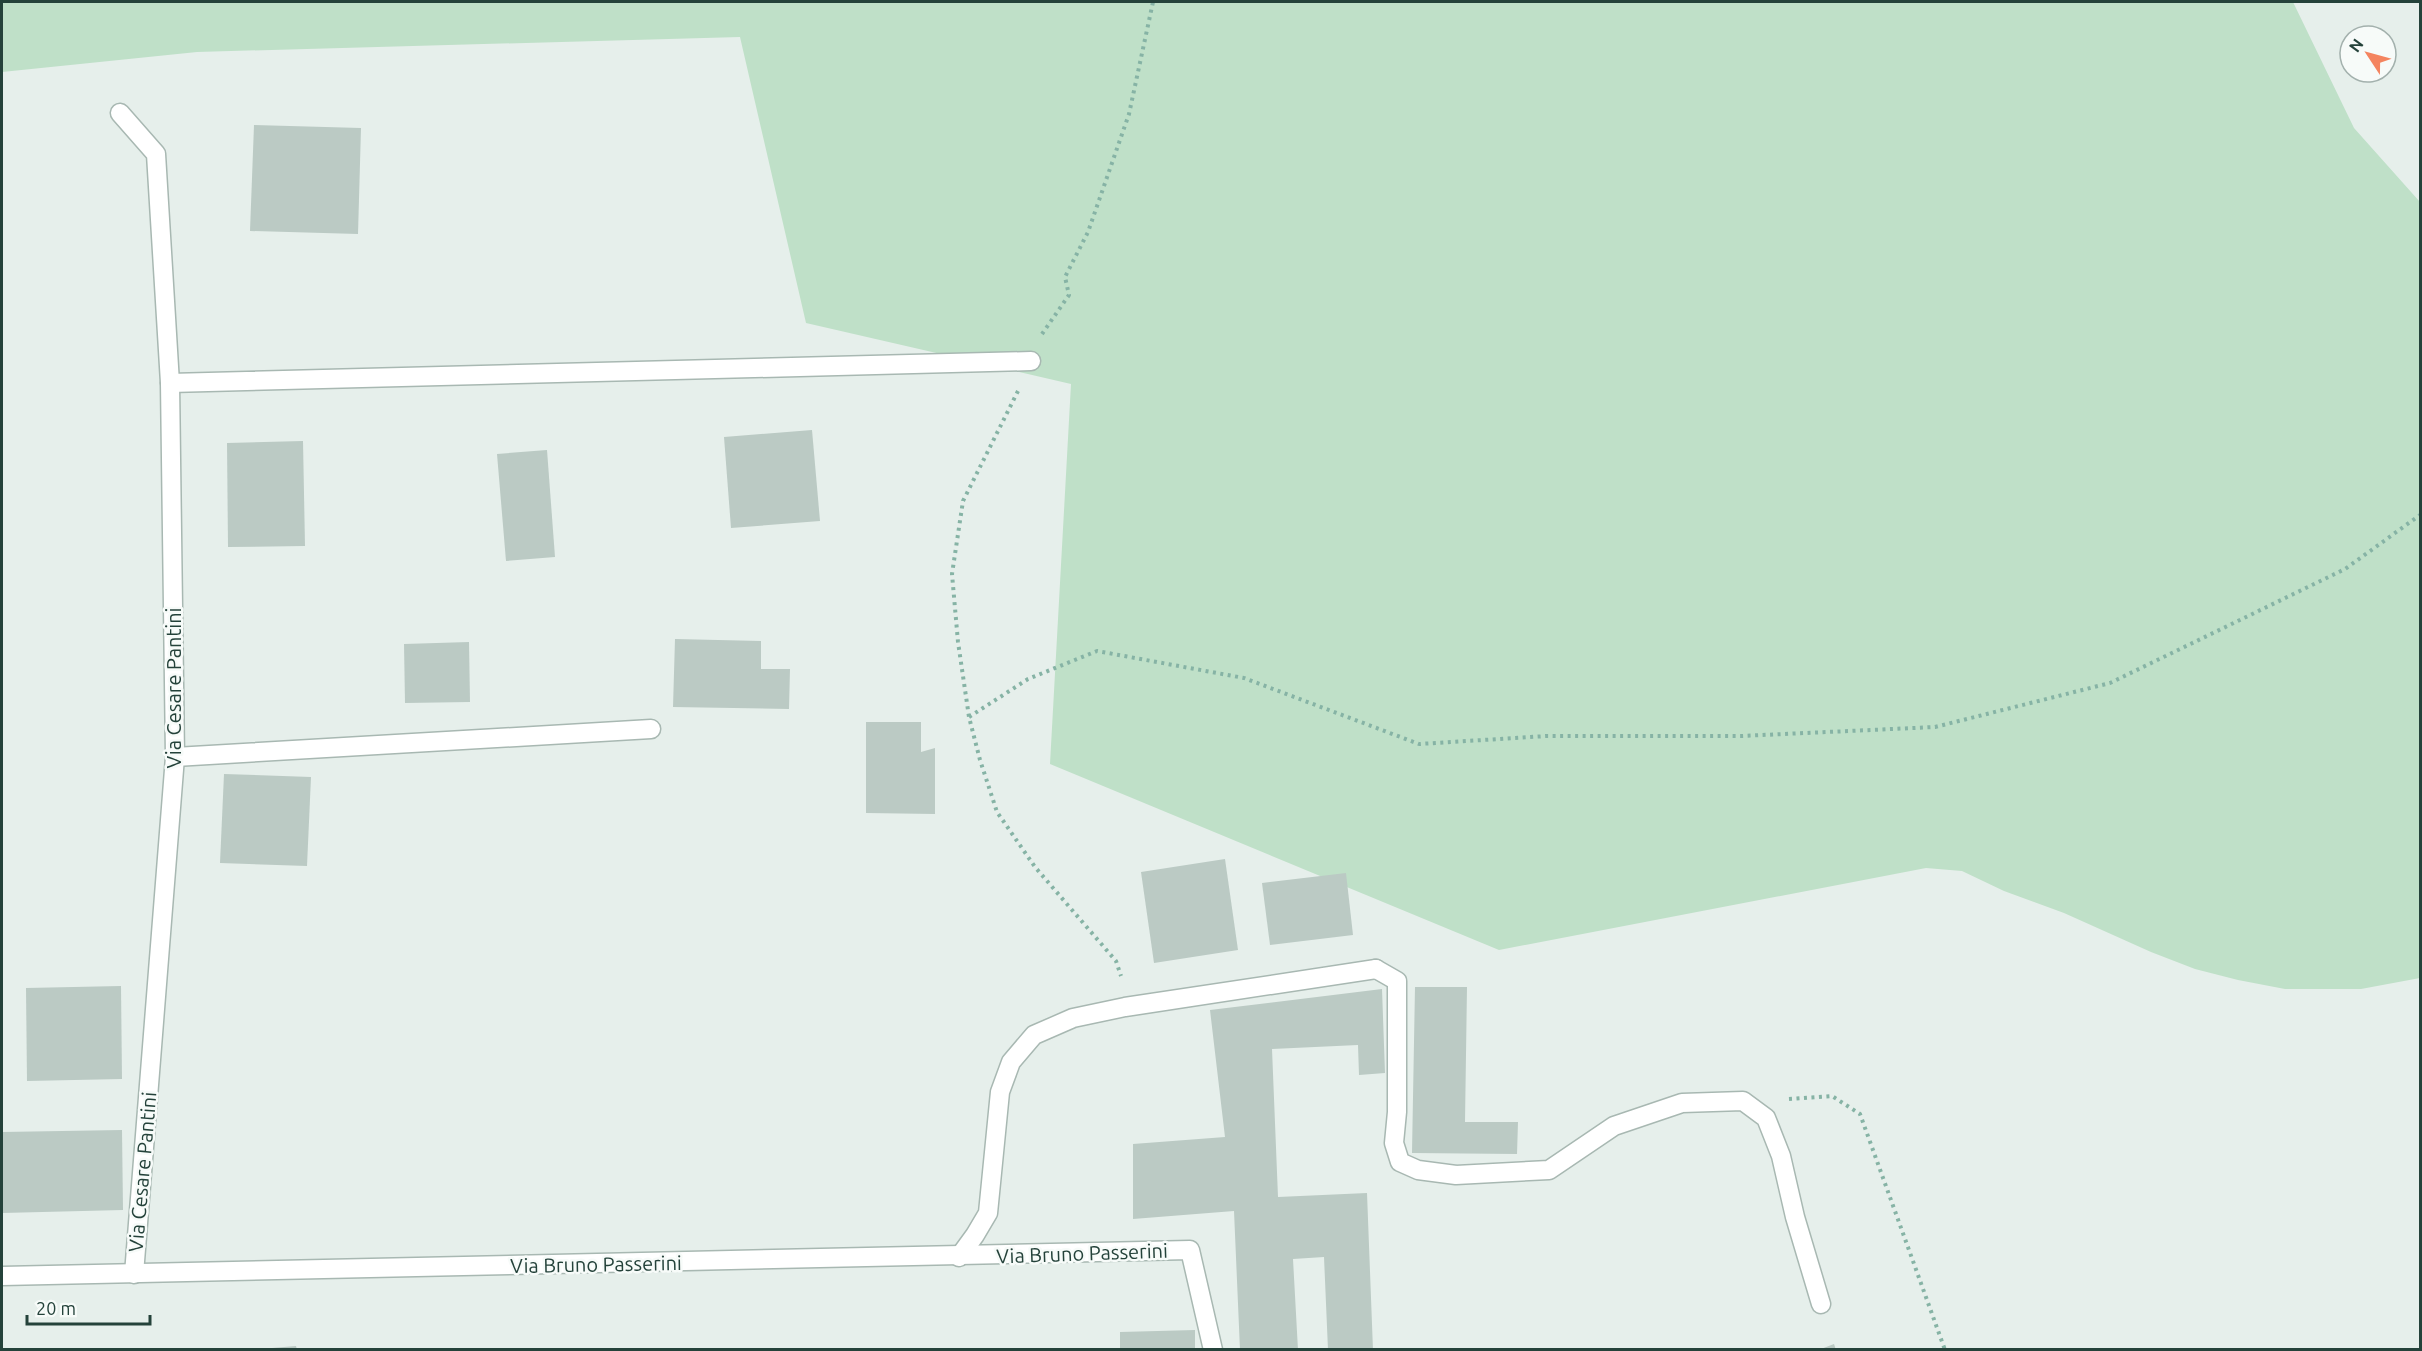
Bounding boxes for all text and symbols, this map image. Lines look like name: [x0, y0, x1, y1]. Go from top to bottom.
north arrow: [2338, 24, 2398, 84]
text: N: [2345, 35, 2367, 55]
street label: Via Cesare Pantini: [162, 608, 185, 768]
street label: Via Cesare Pantini: [124, 1091, 160, 1253]
street label: Via Bruno Passerini: [996, 1239, 1168, 1267]
street label: Via Bruno Passerini: [510, 1251, 682, 1277]
scale bar: [27, 1288, 150, 1326]
text: 20 m: [36, 1298, 76, 1318]

